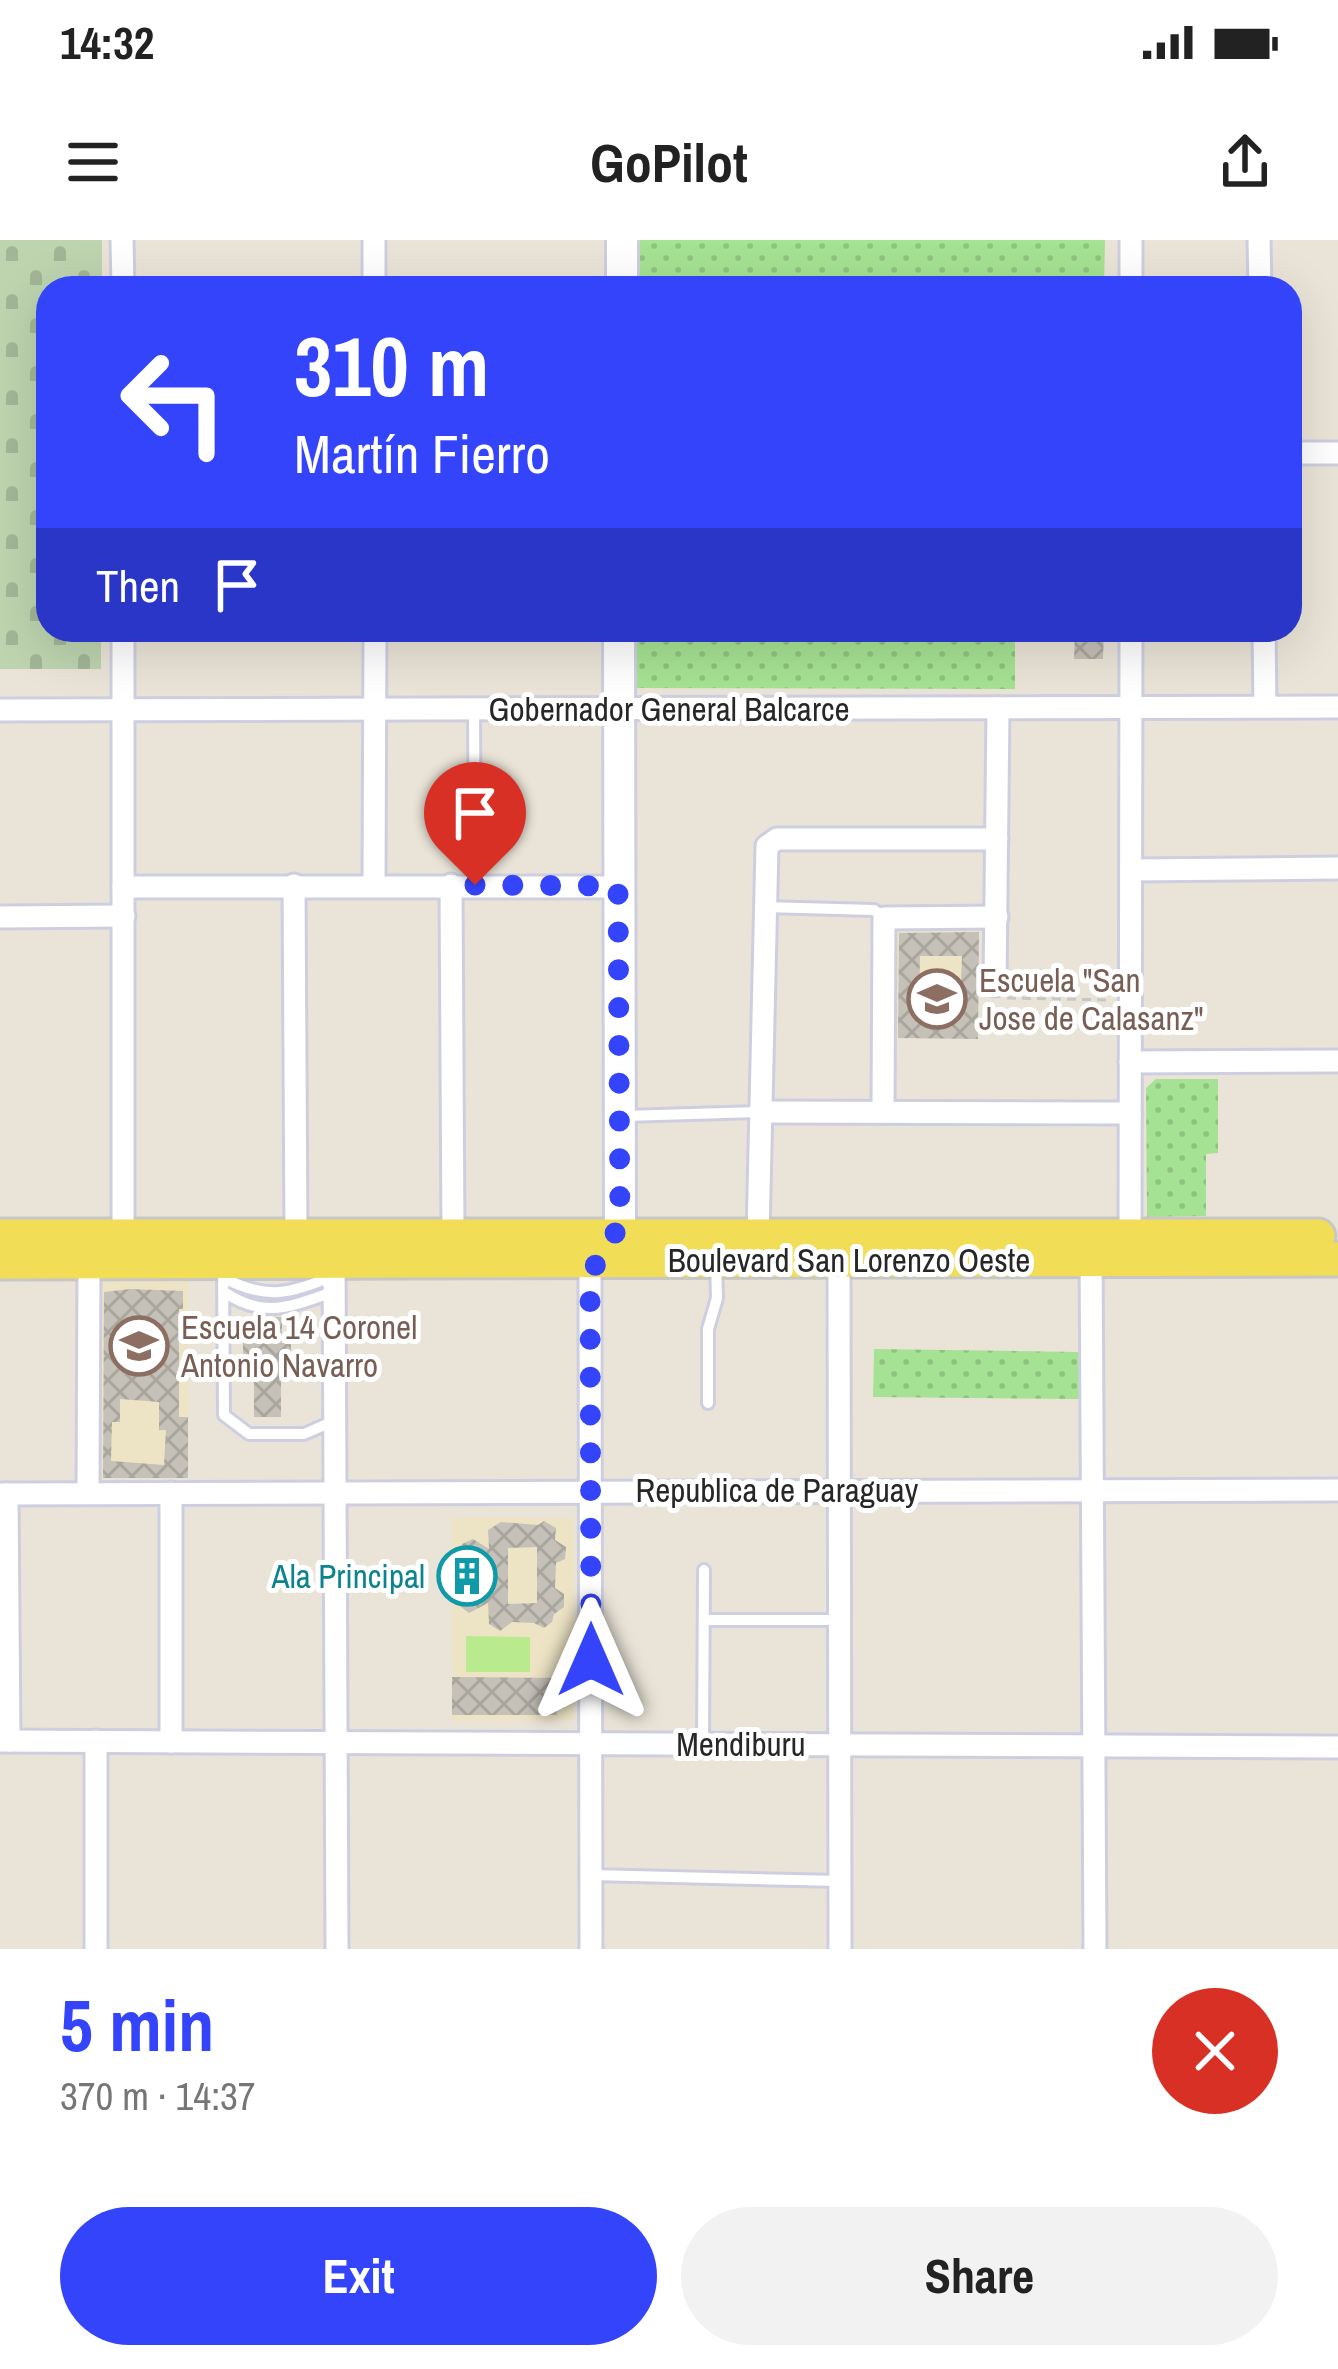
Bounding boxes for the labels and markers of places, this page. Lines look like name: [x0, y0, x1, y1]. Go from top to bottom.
pin: [424, 762, 526, 885]
place label: Escuela "San Jose de Calasanz": [979, 958, 1204, 1040]
school or university icon: Escuela "San Jose de Calasanz": [906, 968, 968, 1030]
place label: Escuela 14 Coronel Antonio Navarro: [180, 1305, 417, 1387]
school or university icon: Escuela 14 Coronel Antonio Navarro: [108, 1315, 170, 1377]
building icon: Ala Principal: [436, 1545, 498, 1607]
place label: Ala Principal: [271, 1554, 425, 1598]

